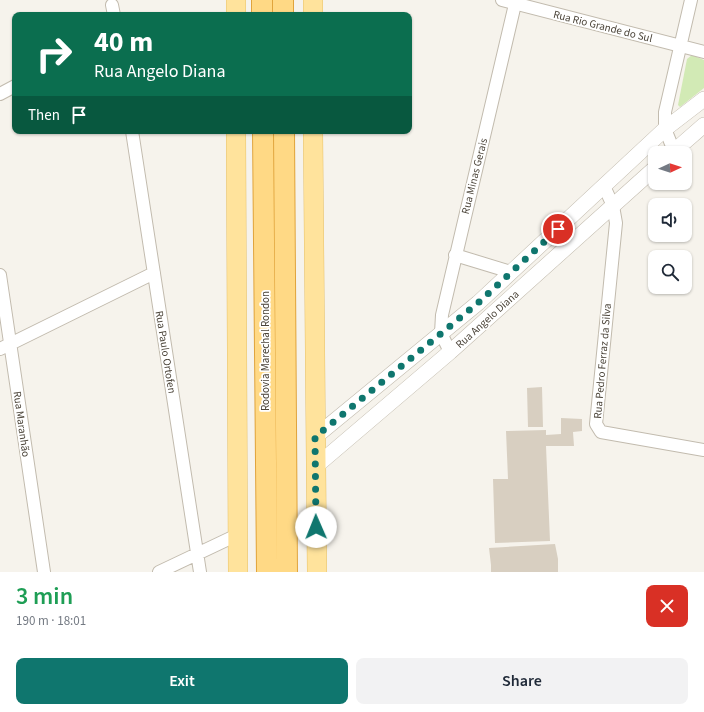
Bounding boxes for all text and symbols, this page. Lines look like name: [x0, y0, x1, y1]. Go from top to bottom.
street label: Rua Rio Grande do Sul: [552, 7, 654, 46]
text: 40 m: [94, 22, 153, 62]
icon: right: [28, 28, 80, 80]
text: Rua Angelo Diana: [94, 59, 226, 84]
icon: arrive: [68, 104, 90, 126]
text: Then: [28, 105, 60, 126]
street label: Rua Minas Gerais: [458, 136, 491, 216]
north arrow: [648, 146, 692, 190]
map controls: [648, 146, 692, 294]
button: sound: [648, 198, 692, 242]
pin: [541, 212, 575, 246]
icon: arrive: [547, 218, 569, 240]
button: search: [648, 250, 692, 294]
street label: Rua Angelo Diana: [452, 287, 522, 352]
street label: Rodovia Marechal Rondon: [258, 291, 273, 411]
street label: Rua Pedro Ferraz da Silva: [590, 303, 615, 419]
street label: Rua Paulo Ortofen: [152, 310, 179, 394]
street label: Rua Maranhão: [9, 390, 34, 458]
position arrow: [295, 506, 337, 548]
text: 3 min: [16, 579, 73, 614]
button: close: [646, 585, 688, 627]
text: 190 m · 18:01: [16, 612, 86, 630]
button: Exit: [16, 658, 348, 704]
button: Share: [356, 658, 688, 704]

